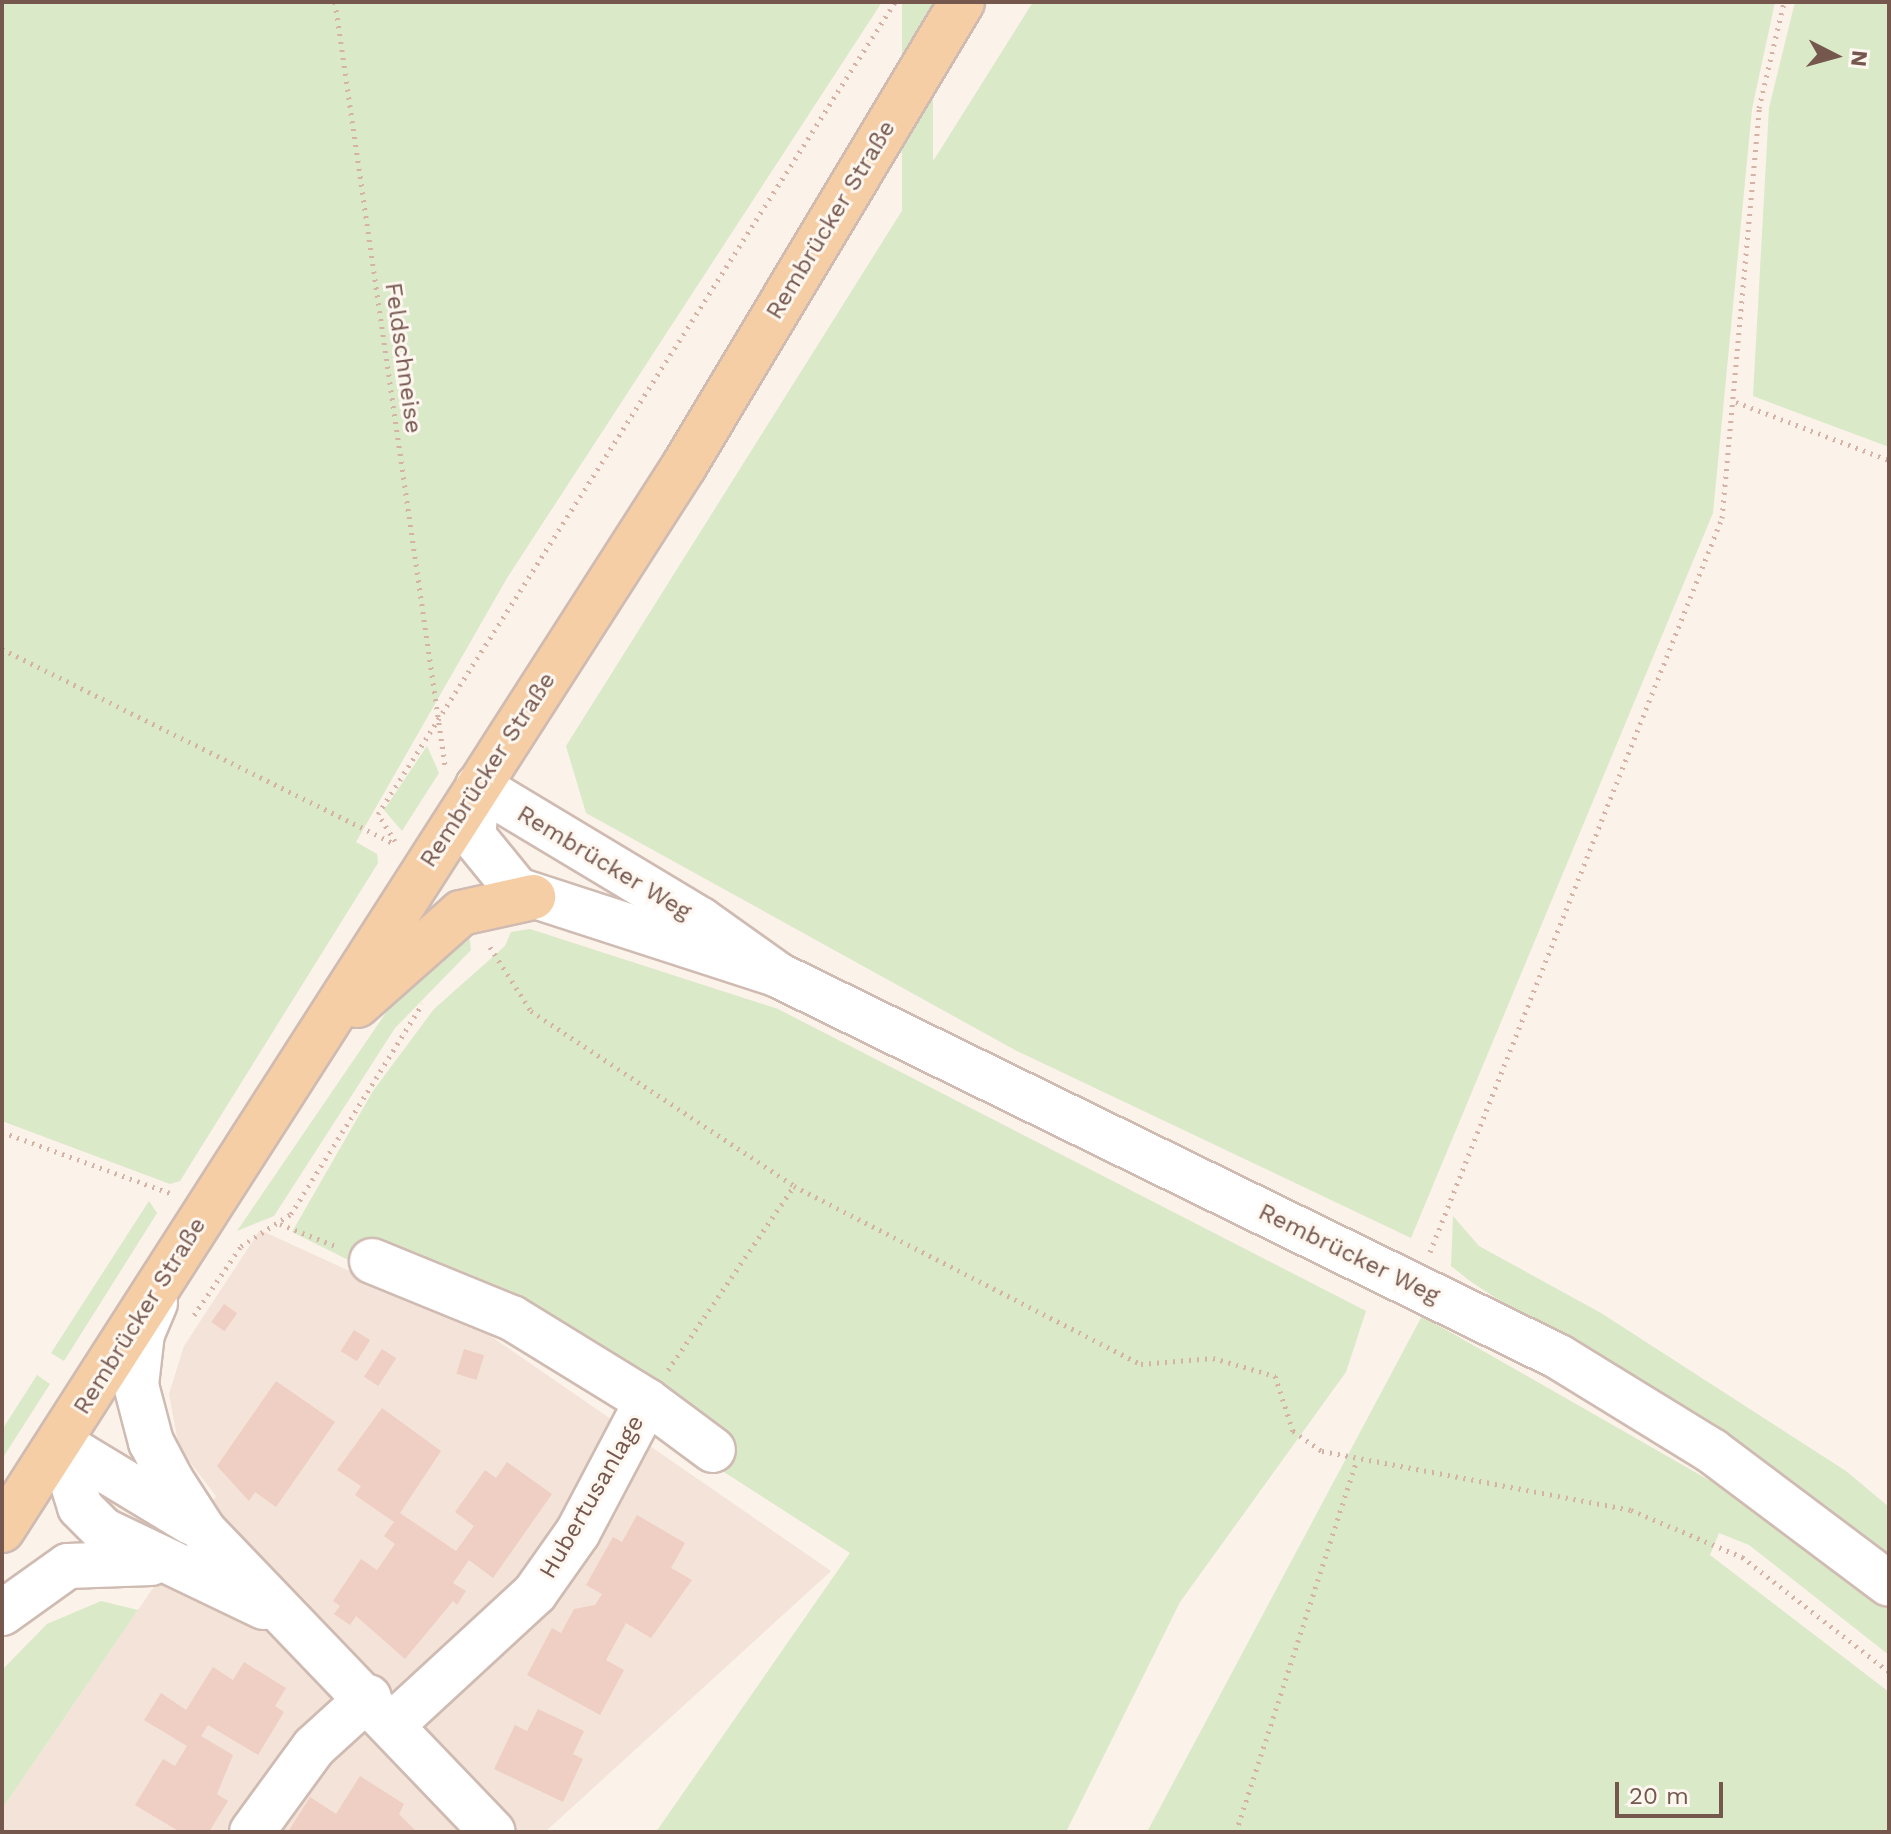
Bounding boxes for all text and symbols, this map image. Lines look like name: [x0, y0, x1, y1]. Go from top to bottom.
north arrow: [1795, 16, 1875, 96]
text: N: [1846, 49, 1873, 68]
street label: Rembrücker Straße: [760, 115, 902, 325]
street label: Feldschneise: [378, 281, 428, 435]
street label: Rembrücker Straße: [414, 667, 562, 873]
street label: Rembrücker Weg: [511, 799, 697, 927]
street label: Rembrücker Weg: [1253, 1197, 1445, 1311]
street label: Rembrücker Straße: [68, 1212, 212, 1420]
street label: Hubertusanlage: [534, 1410, 650, 1584]
scale bar: [1619, 1766, 1727, 1816]
text: 20 m: [1629, 1782, 1689, 1810]

